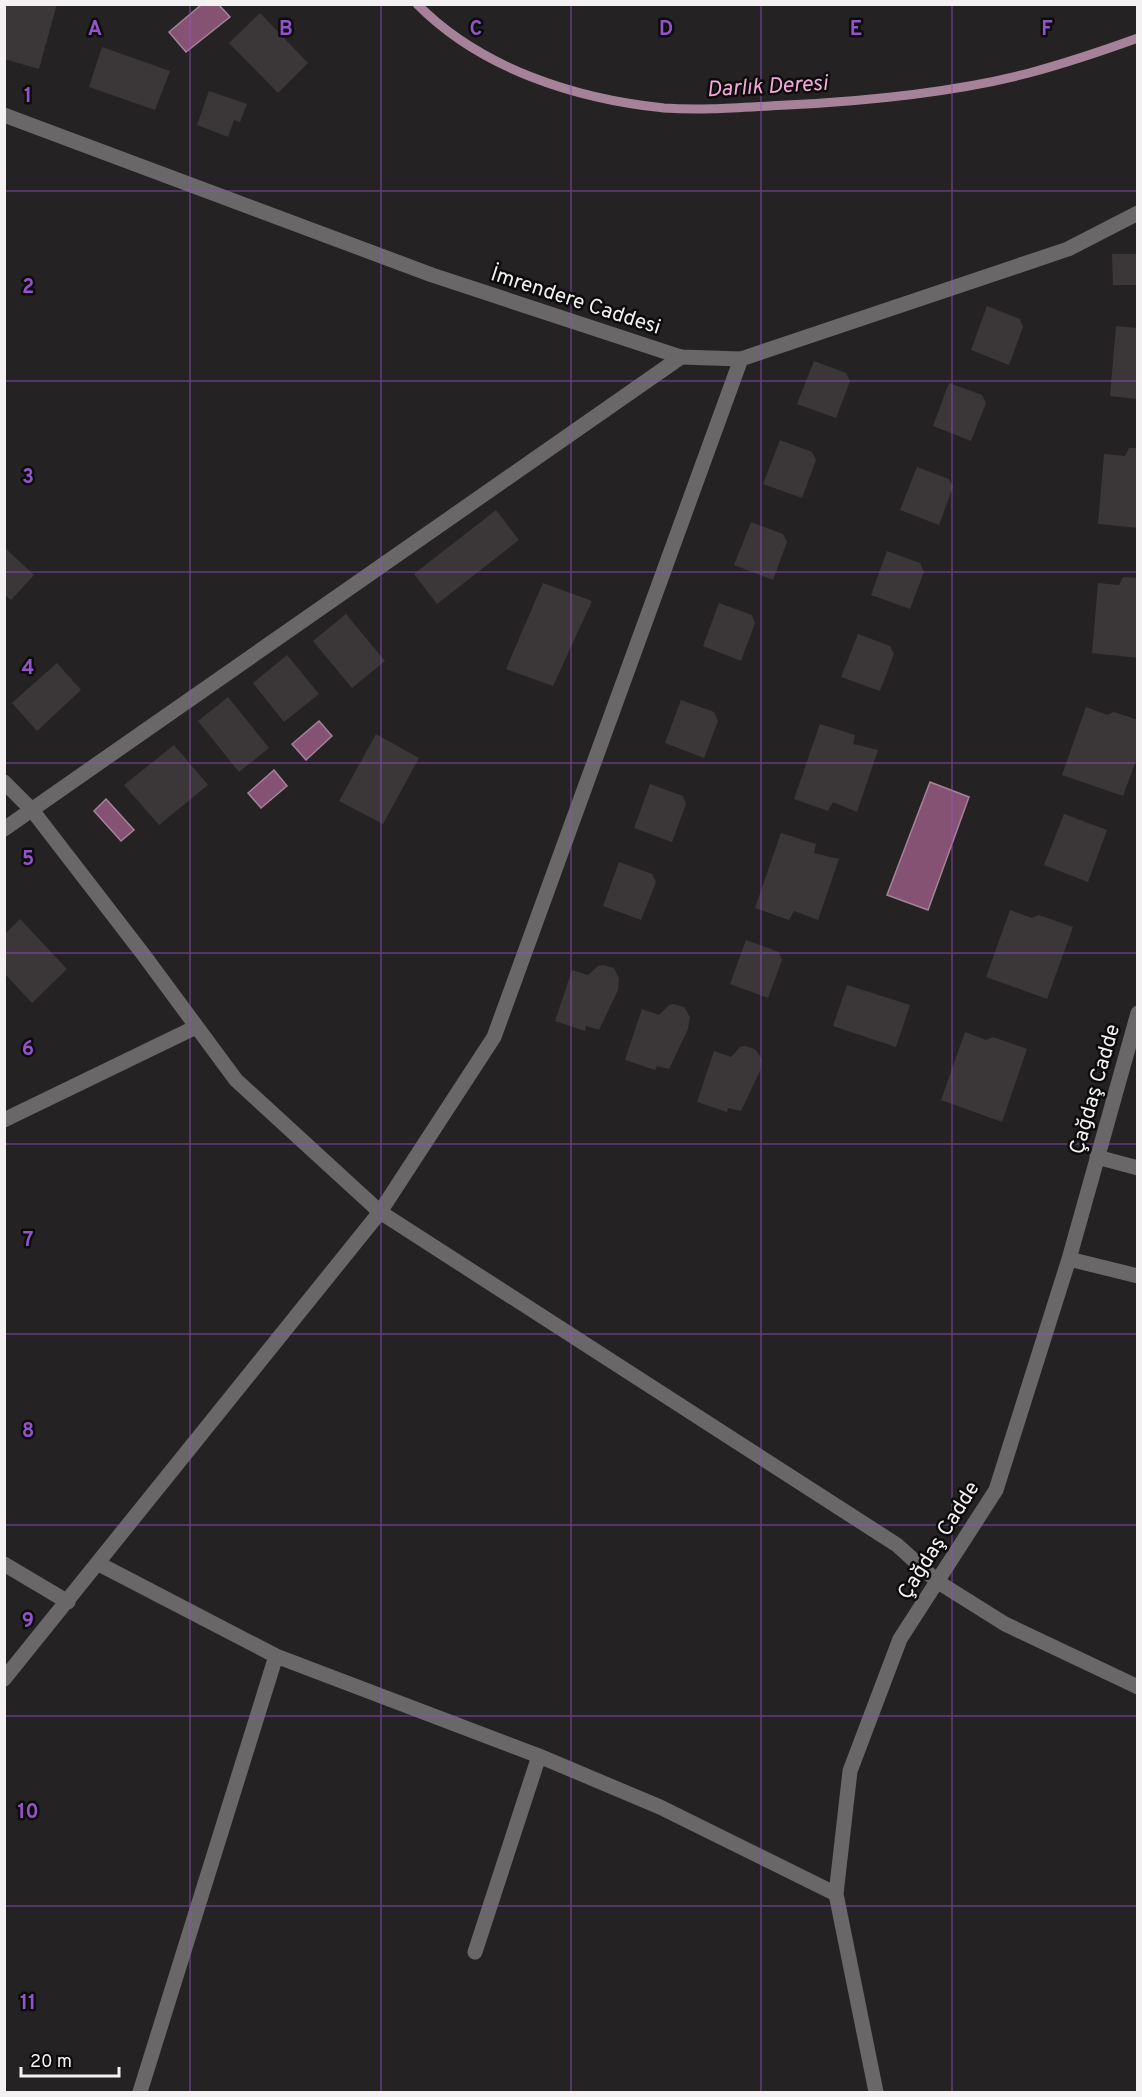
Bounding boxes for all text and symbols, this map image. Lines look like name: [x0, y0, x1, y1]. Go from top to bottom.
text: A: [88, 17, 102, 43]
text: B: [279, 17, 293, 43]
text: C: [470, 17, 482, 43]
text: D: [659, 17, 673, 43]
text: E: [850, 17, 862, 43]
text: F: [1041, 17, 1053, 43]
water label: Darlık Deresi: [706, 71, 830, 104]
text: 1: [24, 84, 32, 110]
street label: İmrendere Caddesi: [487, 261, 664, 342]
text: 2: [22, 275, 34, 301]
text: 3: [22, 465, 34, 491]
text: 4: [22, 656, 34, 682]
text: 5: [22, 847, 34, 873]
street label: Çağdaş Cadde: [1064, 1021, 1127, 1158]
text: 6: [22, 1037, 34, 1063]
text: 7: [23, 1228, 33, 1254]
text: 8: [22, 1419, 34, 1445]
street label: Çağdaş Cadde: [892, 1477, 986, 1605]
text: 9: [22, 1609, 34, 1635]
text: 10: [17, 1800, 39, 1826]
text: 11: [20, 1991, 36, 2017]
scale bar: [21, 2040, 118, 2078]
text: 20 m: [30, 2051, 72, 2074]

